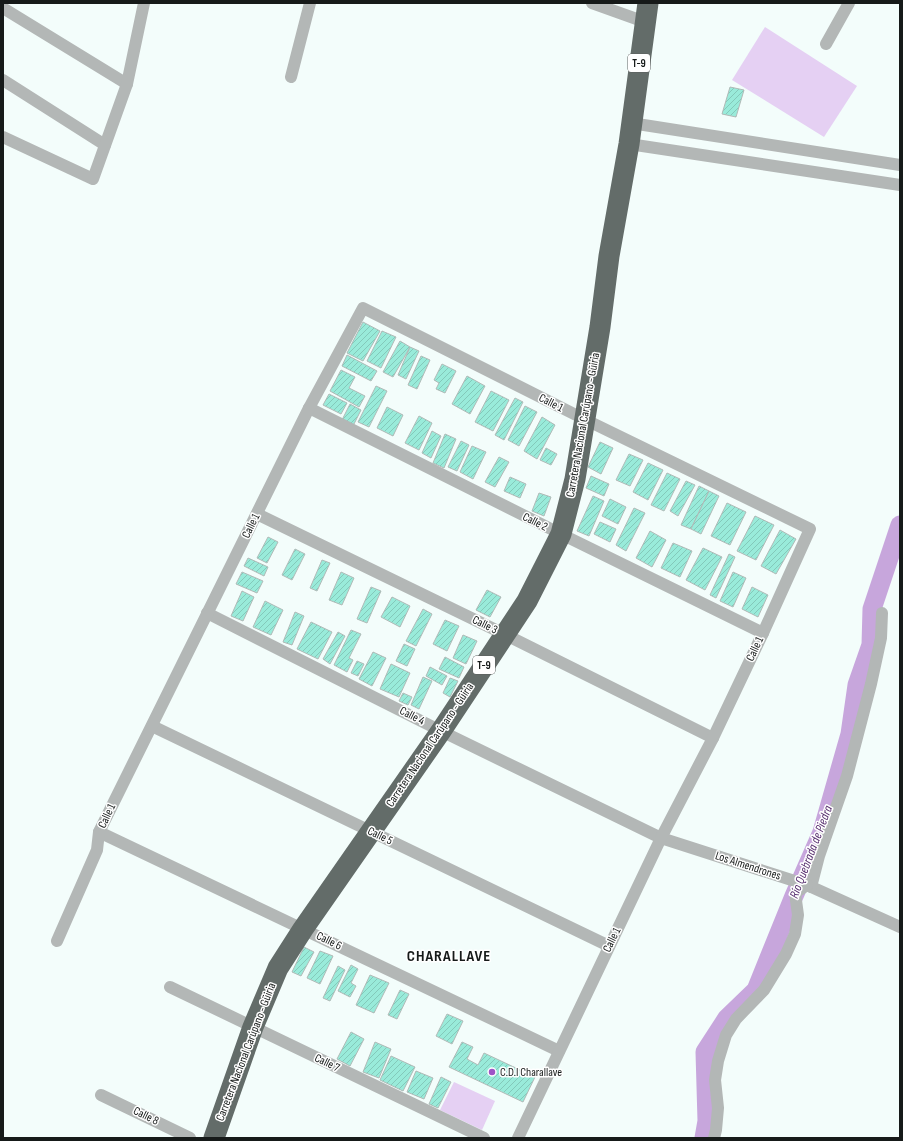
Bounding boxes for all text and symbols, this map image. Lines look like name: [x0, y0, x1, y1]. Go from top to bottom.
road number: T-9: [628, 54, 650, 72]
street label: Carretera Nacional Carúpano - Güiria: [563, 351, 603, 499]
street label: Calle 1: [536, 390, 567, 416]
street label: Calle 2: [520, 509, 550, 535]
street label: Calle 1: [239, 510, 264, 541]
street label: Calle 3: [470, 612, 500, 638]
street label: Calle 1: [743, 633, 768, 664]
road number: T-9: [473, 656, 495, 674]
street label: Carretera Nacional Carúpano - Güiria: [383, 680, 477, 810]
street label: Calle 4: [397, 703, 427, 729]
street label: Calle 1: [95, 800, 120, 831]
water label: Río Quebrada de Piedra: [786, 803, 836, 901]
street label: Calle 5: [365, 824, 395, 849]
street label: Los Almendrones: [713, 848, 783, 884]
street label: Calle 1: [600, 924, 625, 955]
street label: Calle 6: [314, 928, 344, 954]
district label: CHARALLAVE: [407, 947, 491, 966]
street label: Carretera Nacional Carúpano - Güiria: [213, 980, 279, 1123]
street label: Calle 7: [312, 1051, 342, 1076]
place label: C.D.I Charallave: [500, 1065, 562, 1080]
marker: C.D.I Charallave: [487, 1067, 497, 1077]
street label: Calle 8: [131, 1103, 161, 1129]

